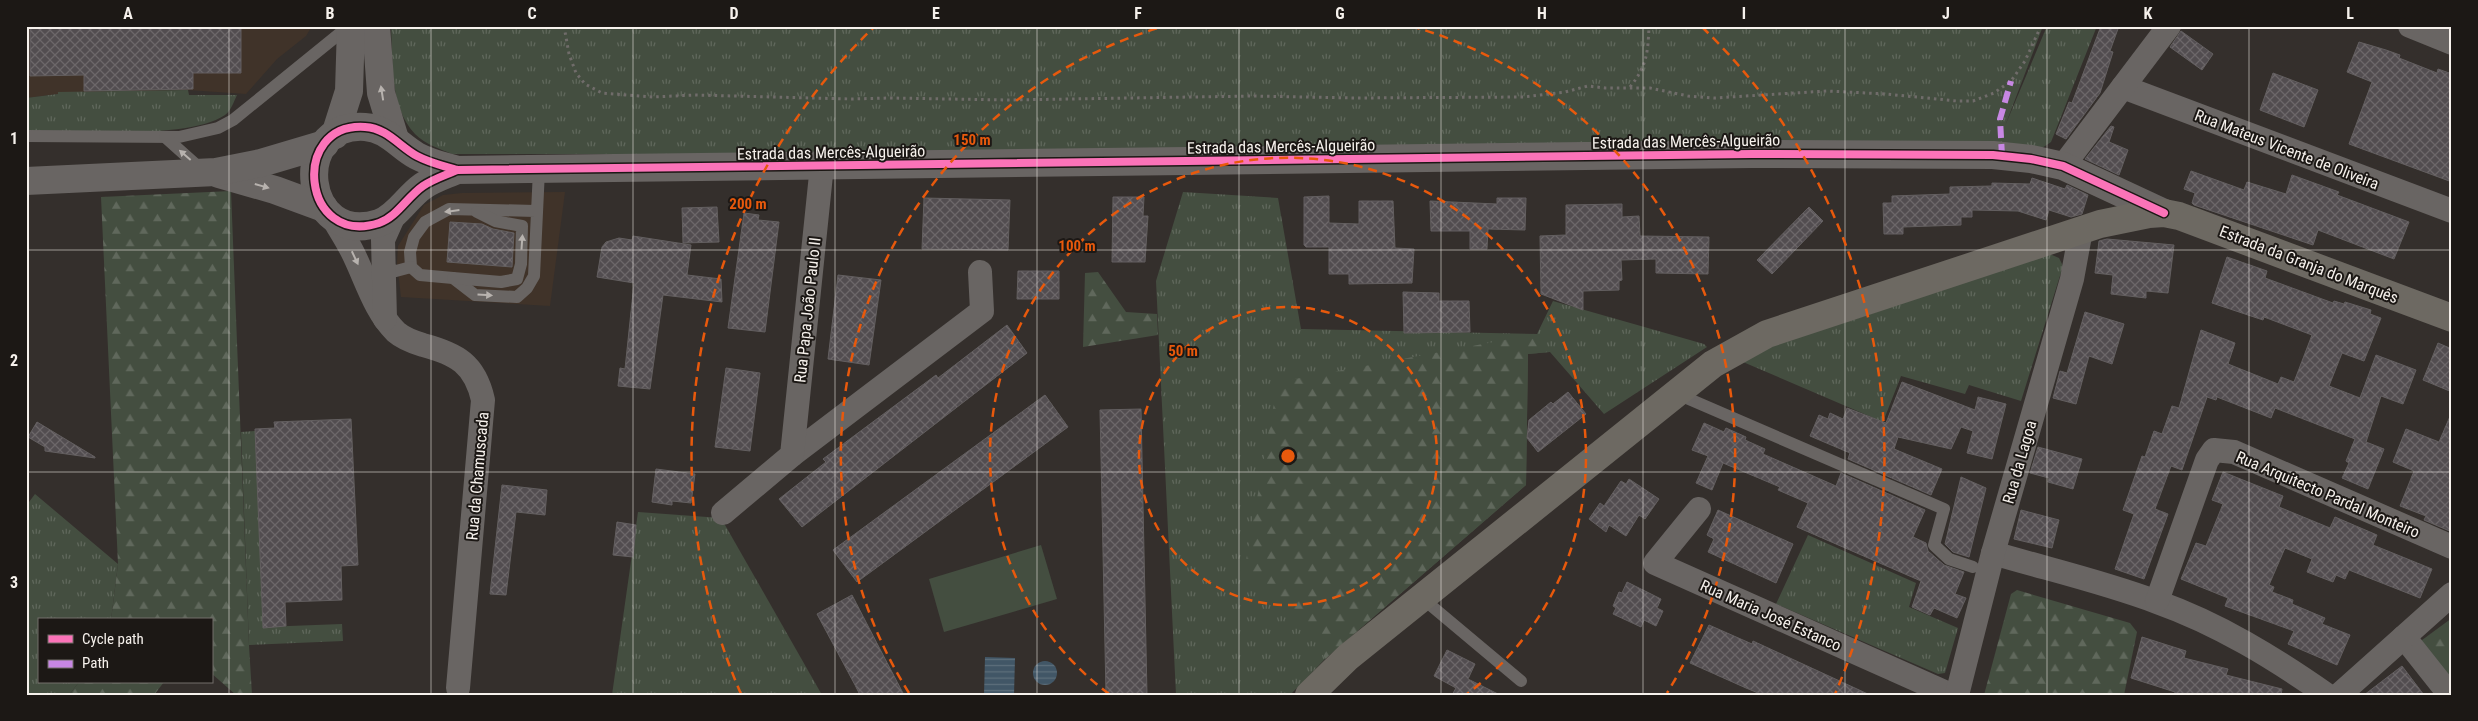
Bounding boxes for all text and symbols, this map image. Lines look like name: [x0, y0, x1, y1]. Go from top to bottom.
text: A: [123, 4, 133, 23]
text: B: [326, 4, 335, 23]
text: C: [527, 4, 537, 23]
text: D: [729, 4, 739, 23]
text: E: [932, 4, 940, 23]
text: F: [1134, 4, 1142, 23]
text: G: [1335, 4, 1345, 23]
text: H: [1537, 4, 1547, 23]
text: I: [1742, 4, 1746, 23]
text: J: [1942, 4, 1950, 23]
text: K: [2144, 4, 2153, 23]
text: L: [2346, 4, 2354, 23]
one-way arrow: [377, 84, 385, 100]
street label: Rua Mateus Vicente de Oliveira: [2192, 106, 2382, 193]
text: 1: [10, 129, 18, 148]
street label: Estrada das Mercês-Algueirão: [1592, 130, 1780, 153]
text: 150 m: [953, 131, 991, 149]
street label: Estrada das Mercês-Algueirão: [1187, 135, 1375, 158]
street label: Estrada das Mercês-Algueirão: [737, 141, 925, 164]
one-way arrow: [179, 149, 191, 161]
one-way arrow: [255, 182, 270, 190]
text: 200 m: [729, 195, 767, 213]
one-way arrow: [444, 207, 460, 215]
street label: Estrada da Granja do Marquês: [2217, 222, 2401, 307]
one-way arrow: [519, 234, 527, 250]
street label: Rua Papa João Paulo II: [790, 236, 825, 384]
text: 100 m: [1058, 237, 1096, 255]
one-way arrow: [352, 251, 360, 265]
one-way arrow: [477, 292, 493, 300]
text: 50 m: [1168, 342, 1198, 360]
text: 2: [10, 351, 18, 370]
street label: Rua da Chamuscada: [462, 411, 493, 541]
street label: Rua da Lagoa: [1999, 418, 2040, 506]
centre of rings: [1279, 447, 1297, 465]
street label: Rua Arquitecto Pardal Monteiro: [2233, 447, 2422, 542]
text: 3: [10, 573, 18, 592]
street label: Rua Maria José Estanco: [1697, 576, 1844, 655]
legend: [38, 618, 212, 684]
text: Cycle path: [82, 630, 144, 648]
text: Path: [82, 654, 109, 672]

